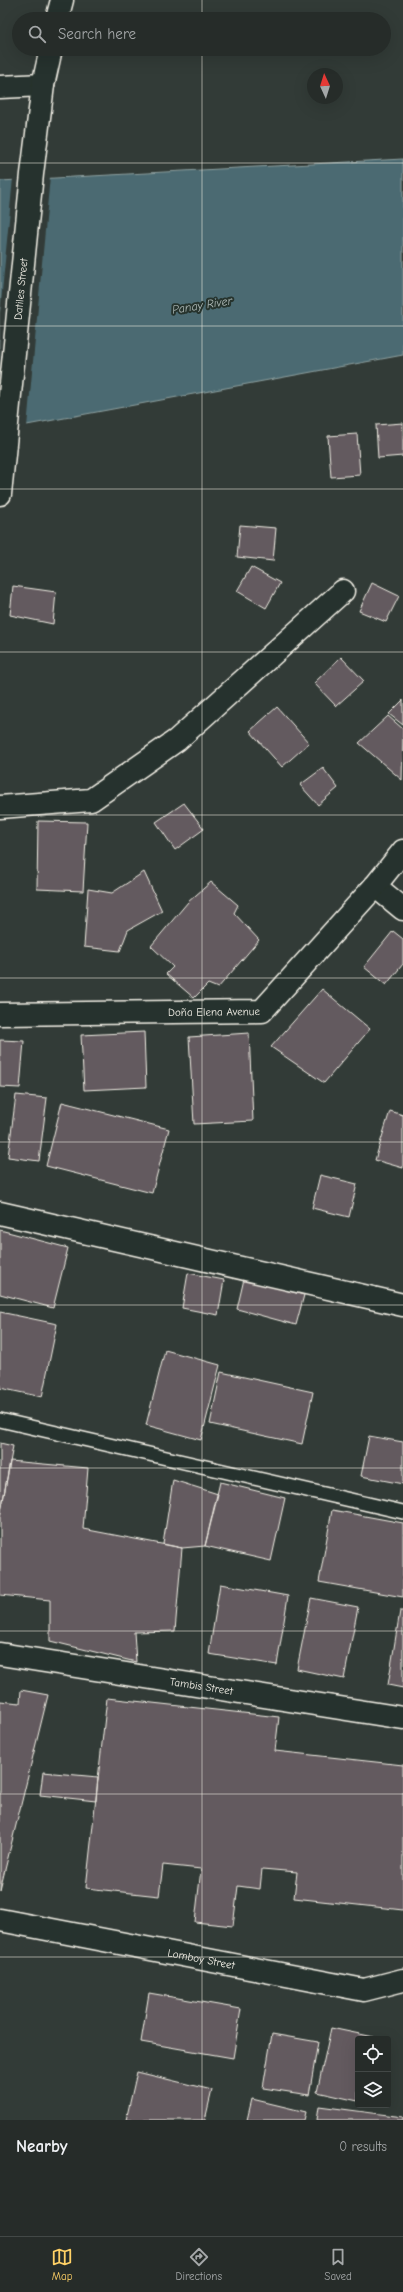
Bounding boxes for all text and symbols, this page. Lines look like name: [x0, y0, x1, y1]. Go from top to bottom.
search box: [12, 12, 391, 56]
icon: search: [26, 23, 48, 45]
text: Search here: [58, 25, 136, 43]
north arrow: [307, 68, 343, 104]
street label: Datiles Street: [11, 257, 30, 321]
water label: Panay River: [171, 293, 234, 317]
street label: Doña Elena Avenue: [168, 1005, 260, 1019]
street label: Tambis Street: [169, 1675, 235, 1698]
street label: Lomboy Street: [167, 1946, 237, 1972]
map controls: [355, 2036, 391, 2108]
button: locate: [355, 2036, 391, 2072]
button: layers: [355, 2072, 391, 2108]
text: Nearby: [16, 2137, 67, 2156]
text: 0 results: [339, 2139, 387, 2154]
tab: Map: [51, 2246, 73, 2283]
tab: Directions: [175, 2246, 222, 2283]
tab: Saved: [324, 2246, 352, 2283]

